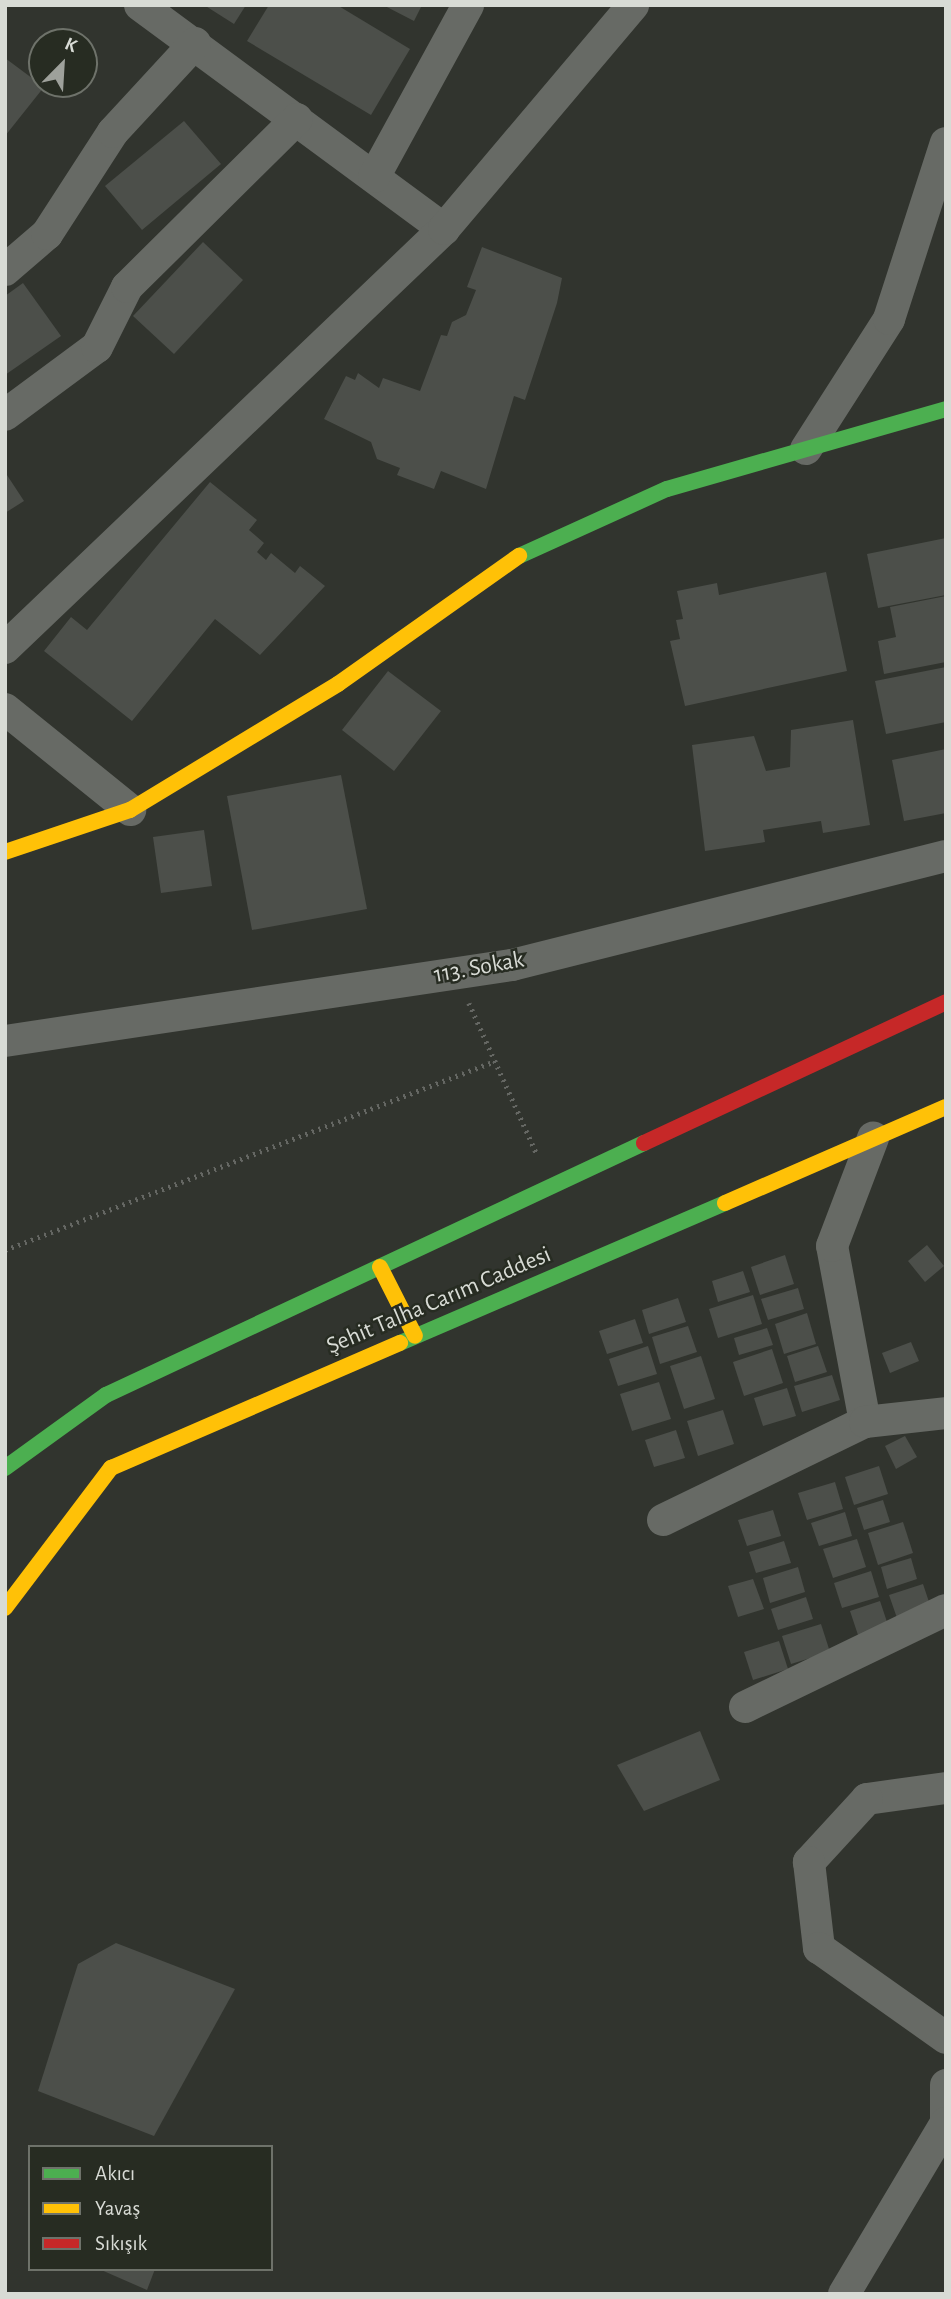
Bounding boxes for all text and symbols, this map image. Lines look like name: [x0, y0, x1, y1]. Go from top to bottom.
north arrow: [28, 28, 98, 98]
text: K: [62, 34, 80, 56]
street label: 113. Sokak: [432, 946, 526, 990]
street label: Şehit Talha Carım Caddesi: [323, 1241, 555, 1361]
legend: [28, 2145, 273, 2271]
text: Akıcı: [95, 2163, 135, 2184]
text: Yavaş: [95, 2198, 140, 2219]
text: Sıkışık: [95, 2233, 147, 2254]

